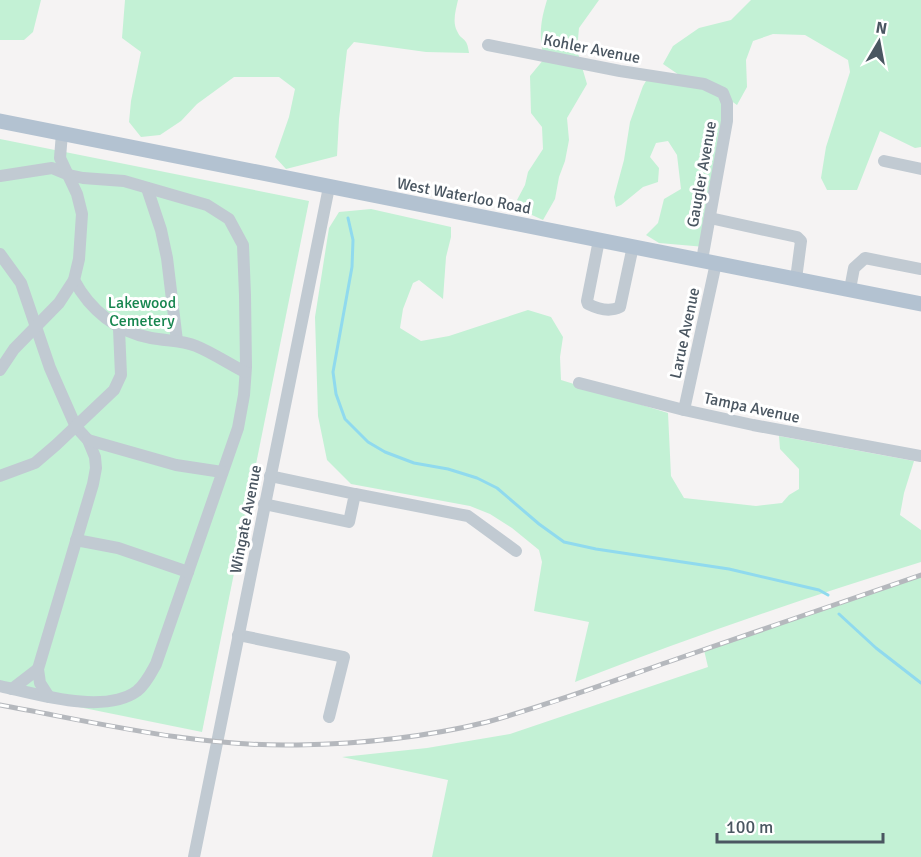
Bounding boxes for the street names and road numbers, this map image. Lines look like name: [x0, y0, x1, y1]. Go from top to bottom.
street label: Kohler Avenue: [542, 30, 642, 68]
street label: Gaugler Avenue: [683, 119, 721, 229]
street label: West Waterloo Road: [395, 173, 533, 219]
street label: Larue Avenue: [666, 286, 704, 381]
street label: Tampa Avenue: [702, 388, 802, 428]
street label: Wingate Avenue: [226, 463, 266, 575]

